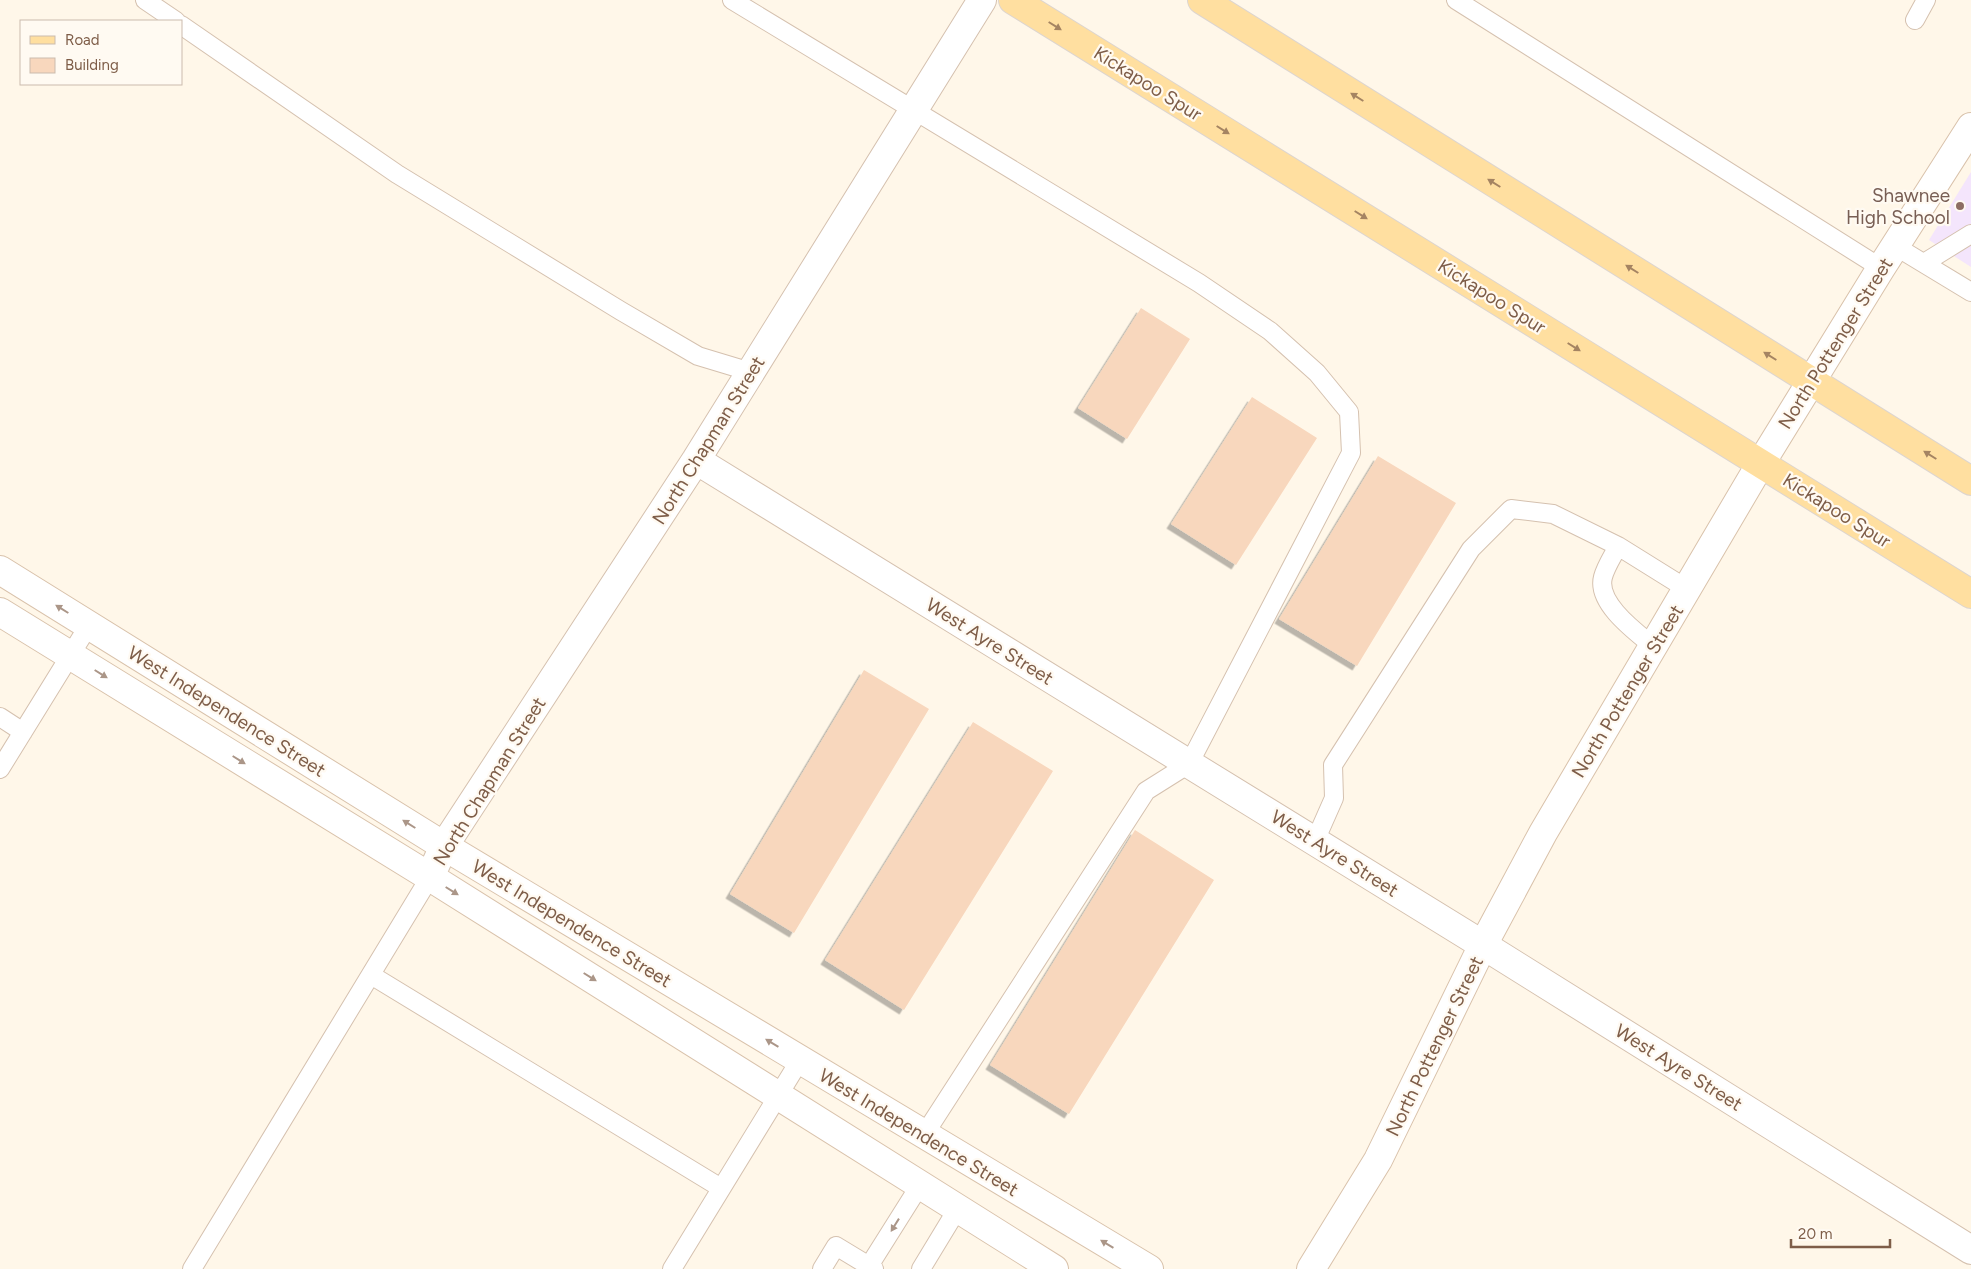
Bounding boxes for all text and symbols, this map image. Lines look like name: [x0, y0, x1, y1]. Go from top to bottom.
legend: [20, 20, 182, 85]
one-way arrow: [1048, 21, 1061, 30]
text: Road: [65, 31, 100, 49]
street label: Kickapoo Spur: [1090, 41, 1206, 126]
text: Building: [65, 56, 119, 74]
one-way arrow: [1350, 92, 1363, 101]
one-way arrow: [1216, 125, 1229, 134]
one-way arrow: [1488, 178, 1501, 188]
place label: Shawnee High School: [1846, 184, 1950, 229]
marker: Shawnee High School: [1954, 200, 1966, 212]
one-way arrow: [1354, 211, 1368, 220]
street label: North Pottenger Street: [1773, 253, 1898, 433]
street label: Kickapoo Spur: [1434, 254, 1550, 339]
one-way arrow: [1625, 265, 1638, 274]
one-way arrow: [1567, 342, 1580, 351]
one-way arrow: [1763, 351, 1776, 361]
street label: North Chapman Street: [647, 352, 770, 529]
one-way arrow: [1923, 451, 1936, 460]
street label: Kickapoo Spur: [1779, 468, 1895, 553]
street label: West Ayre Street: [922, 593, 1058, 690]
street label: North Pottenger Street: [1567, 601, 1688, 782]
one-way arrow: [56, 604, 69, 613]
street label: West Independence Street: [124, 641, 330, 782]
one-way arrow: [94, 670, 108, 679]
street label: North Chapman Street: [428, 693, 551, 870]
one-way arrow: [233, 755, 246, 764]
street label: West Ayre Street: [1267, 805, 1403, 902]
one-way arrow: [402, 819, 415, 828]
street label: West Independence Street: [468, 855, 676, 992]
one-way arrow: [446, 886, 459, 896]
street label: North Pottenger Street: [1381, 952, 1488, 1140]
one-way arrow: [583, 973, 596, 982]
street label: West Ayre Street: [1611, 1019, 1747, 1116]
one-way arrow: [766, 1039, 779, 1048]
street label: West Independence Street: [815, 1064, 1023, 1201]
scale bar: [1791, 1216, 1890, 1248]
one-way arrow: [890, 1219, 899, 1232]
text: 20 m: [1798, 1225, 1832, 1243]
one-way arrow: [1100, 1240, 1113, 1249]

